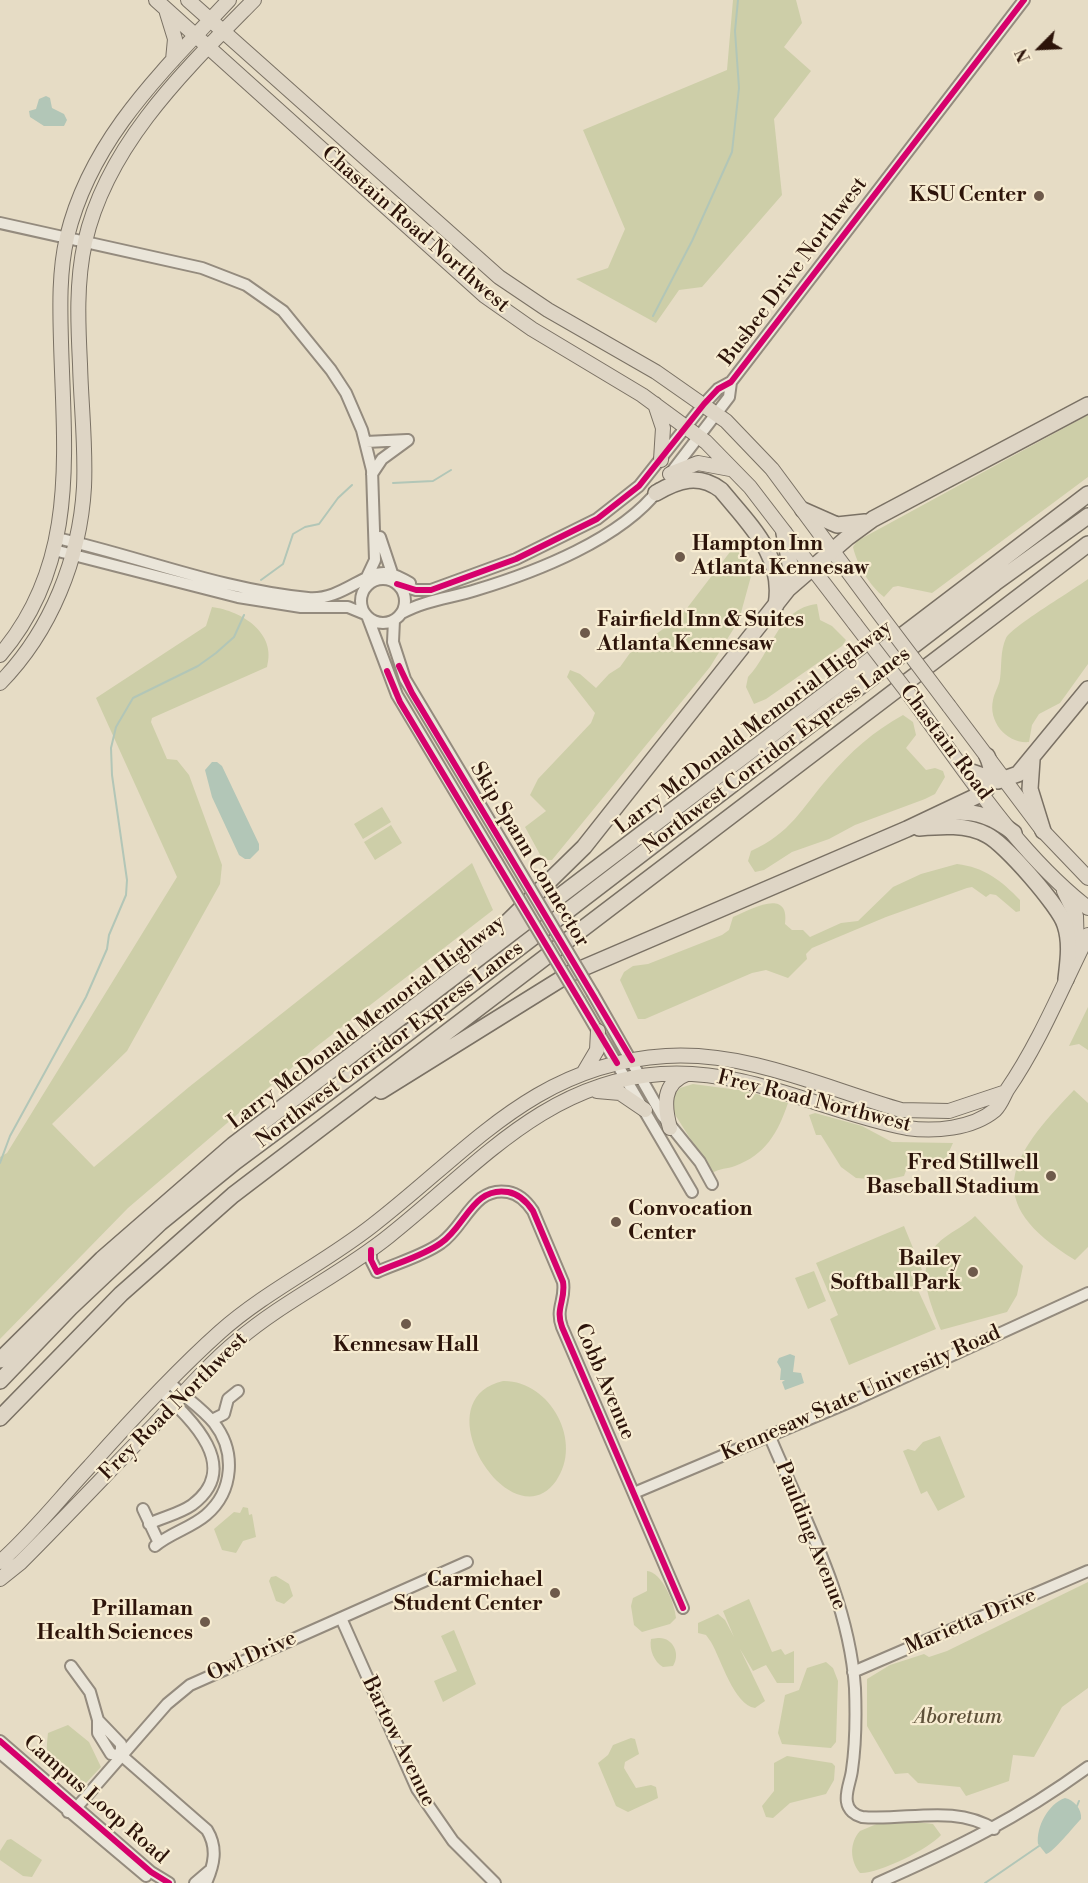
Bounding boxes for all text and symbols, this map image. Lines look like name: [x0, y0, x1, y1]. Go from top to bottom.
north arrow: [1010, 18, 1070, 78]
text: N: [1012, 45, 1035, 65]
street label: Chastain Road Northwest: [316, 141, 514, 319]
street label: Busbee Drive Northwest: [715, 173, 873, 371]
place label: KSU Center: [909, 183, 1027, 209]
marker: KSU Center: [1032, 189, 1046, 203]
place label: Hampton Inn Atlanta Kennesaw: [692, 532, 869, 582]
marker: Hampton Inn Atlanta Kennesaw: [673, 550, 687, 564]
place label: Fairfield Inn & Suites Atlanta Kennesaw: [597, 608, 804, 658]
street label: Larry McDonald Memorial Highway: [610, 615, 898, 841]
marker: Fairfield Inn & Suites Atlanta Kennesaw: [578, 626, 592, 640]
street label: Northwest Corridor Express Lanes: [638, 642, 916, 860]
street label: Chastain Road: [893, 680, 997, 806]
street label: Skip Spann Connector: [464, 758, 594, 952]
street label: Larry McDonald Memorial Highway: [223, 910, 511, 1136]
street label: Northwest Corridor Express Lanes: [251, 936, 529, 1154]
street label: Frey Road Northwest: [714, 1066, 914, 1138]
place label: Fred Stillwell Baseball Stadium: [866, 1151, 1039, 1201]
marker: Fred Stillwell Baseball Stadium: [1044, 1169, 1058, 1183]
place label: Convocation Center: [628, 1197, 752, 1247]
marker: Convocation Center: [609, 1215, 623, 1229]
place label: Bailey Softball Park: [831, 1247, 961, 1297]
marker: Bailey Softball Park: [966, 1265, 980, 1279]
marker: Kennesaw Hall: [399, 1317, 413, 1331]
street label: Cobb Avenue: [568, 1320, 640, 1444]
street label: Kennesaw State University Road: [717, 1321, 1005, 1467]
street label: Frey Road Northwest: [95, 1328, 253, 1486]
place label: Kennesaw Hall: [333, 1333, 479, 1359]
street label: Paulding Avenue: [769, 1458, 851, 1614]
place label: Carmichael Student Center: [394, 1568, 543, 1618]
street label: Marietta Drive: [902, 1583, 1040, 1661]
marker: Carmichael Student Center: [548, 1586, 562, 1600]
place label: Prillaman Health Sciences: [37, 1597, 193, 1647]
marker: Prillaman Health Sciences: [198, 1615, 212, 1629]
street label: Owl Drive: [204, 1626, 300, 1688]
street label: Bartow Avenue: [356, 1673, 440, 1811]
park label: Aboretum: [914, 1705, 1002, 1731]
street label: Campus Loop Road: [17, 1730, 173, 1870]

